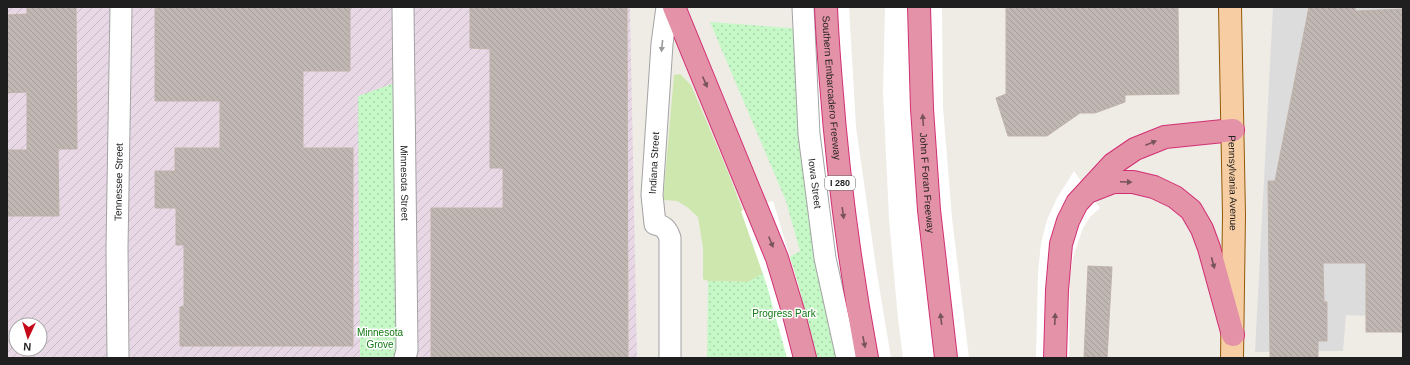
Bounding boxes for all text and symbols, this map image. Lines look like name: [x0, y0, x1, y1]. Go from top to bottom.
street label: Southern Embarcadero Freeway: [821, 15, 843, 160]
one-way arrow: [659, 40, 665, 52]
one-way arrow: [702, 76, 708, 88]
one-way arrow: [919, 114, 926, 126]
street label: Indiana Street: [647, 131, 661, 194]
street label: John F Foran Freeway: [918, 132, 937, 234]
street label: Pennsylvania Avenue: [1227, 135, 1240, 231]
one-way arrow: [1146, 139, 1158, 145]
street label: Tennessee Street: [112, 143, 124, 221]
street label: Minnesota Street: [399, 145, 411, 221]
street label: Iowa Street: [807, 158, 824, 209]
road number: I 280: [825, 176, 855, 190]
one-way arrow: [1120, 179, 1133, 185]
one-way arrow: [840, 207, 846, 219]
one-way arrow: [769, 237, 775, 249]
one-way arrow: [1210, 257, 1216, 269]
park label: Progress Park: [752, 308, 817, 319]
one-way arrow: [938, 313, 944, 325]
one-way arrow: [1052, 313, 1059, 325]
north arrow: [8, 317, 48, 357]
park label: Minnesota Grove: [357, 327, 404, 350]
one-way arrow: [862, 335, 868, 348]
text: N: [23, 341, 32, 353]

